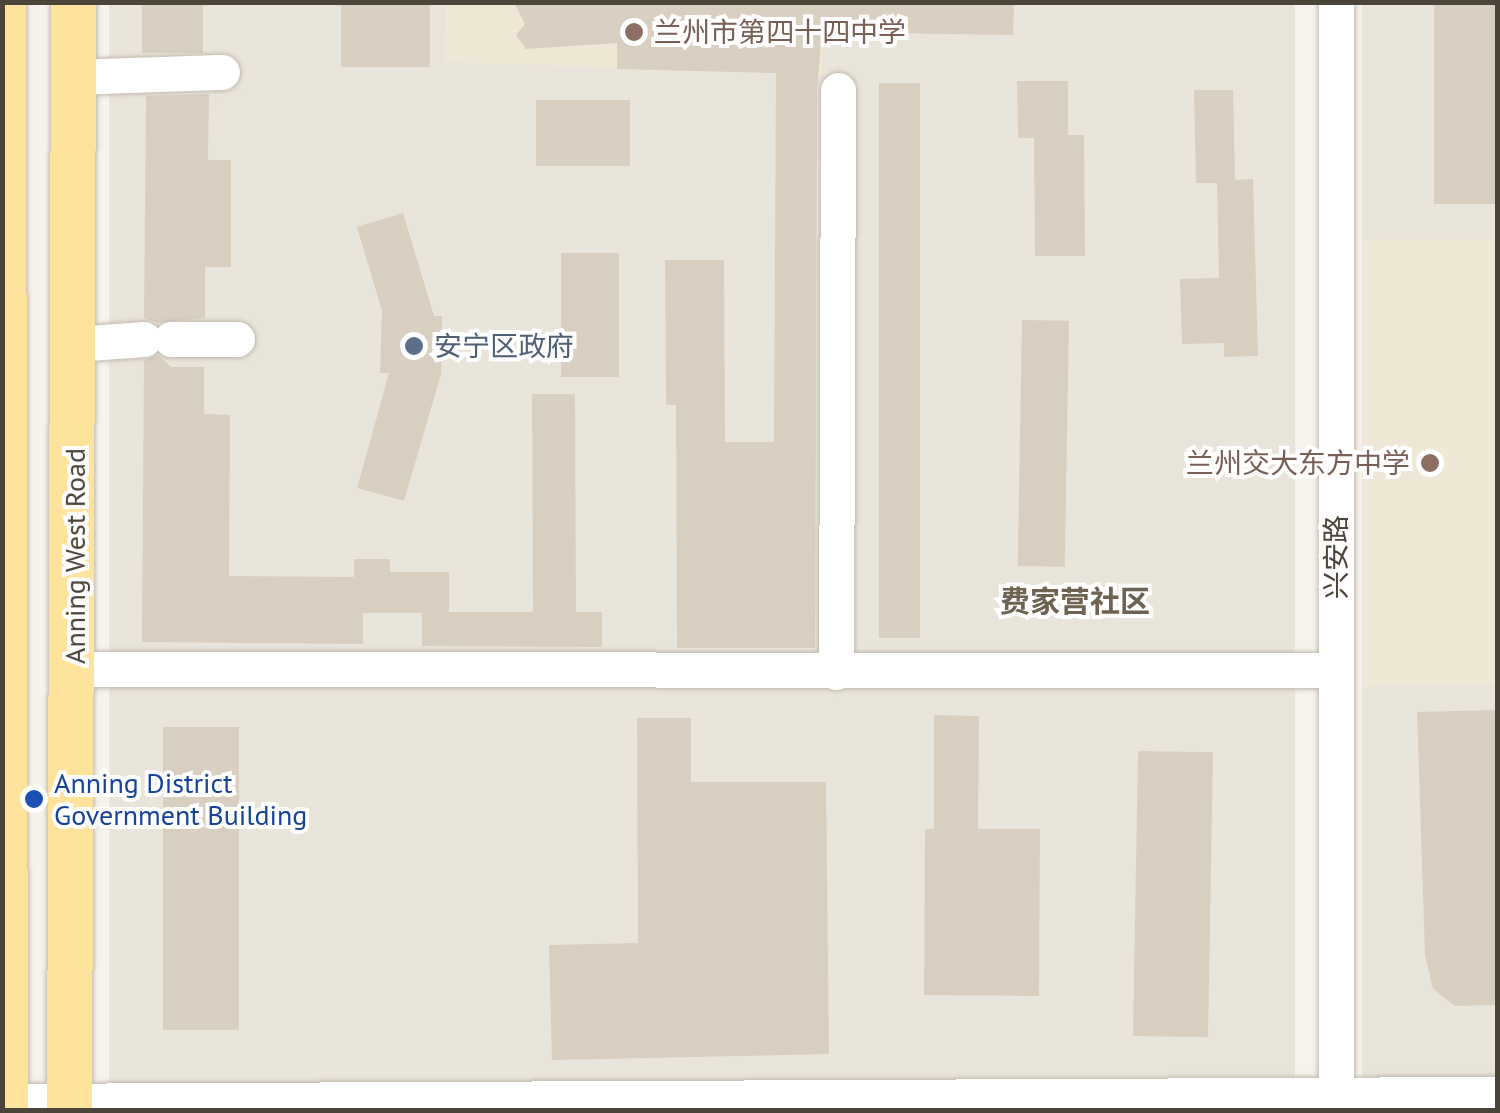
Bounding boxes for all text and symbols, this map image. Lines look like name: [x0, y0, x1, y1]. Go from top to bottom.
place label: 兰州市第四十四中学: [654, 15, 906, 49]
marker: 兰州市第四十四中学: [623, 21, 645, 43]
place label: 安宁区政府: [434, 329, 574, 363]
marker: 安宁区政府: [403, 335, 425, 357]
place label: 兰州交大东方中学: [1186, 446, 1410, 480]
street label: Anning West Road: [58, 448, 92, 664]
marker: 兰州交大东方中学: [1419, 452, 1441, 474]
street label: 兴安路: [1319, 515, 1353, 599]
district label: 费家营社区: [1000, 583, 1150, 619]
place label: Anning District Government Building: [54, 766, 307, 832]
marker: Anning District Government Building: [23, 788, 45, 810]

